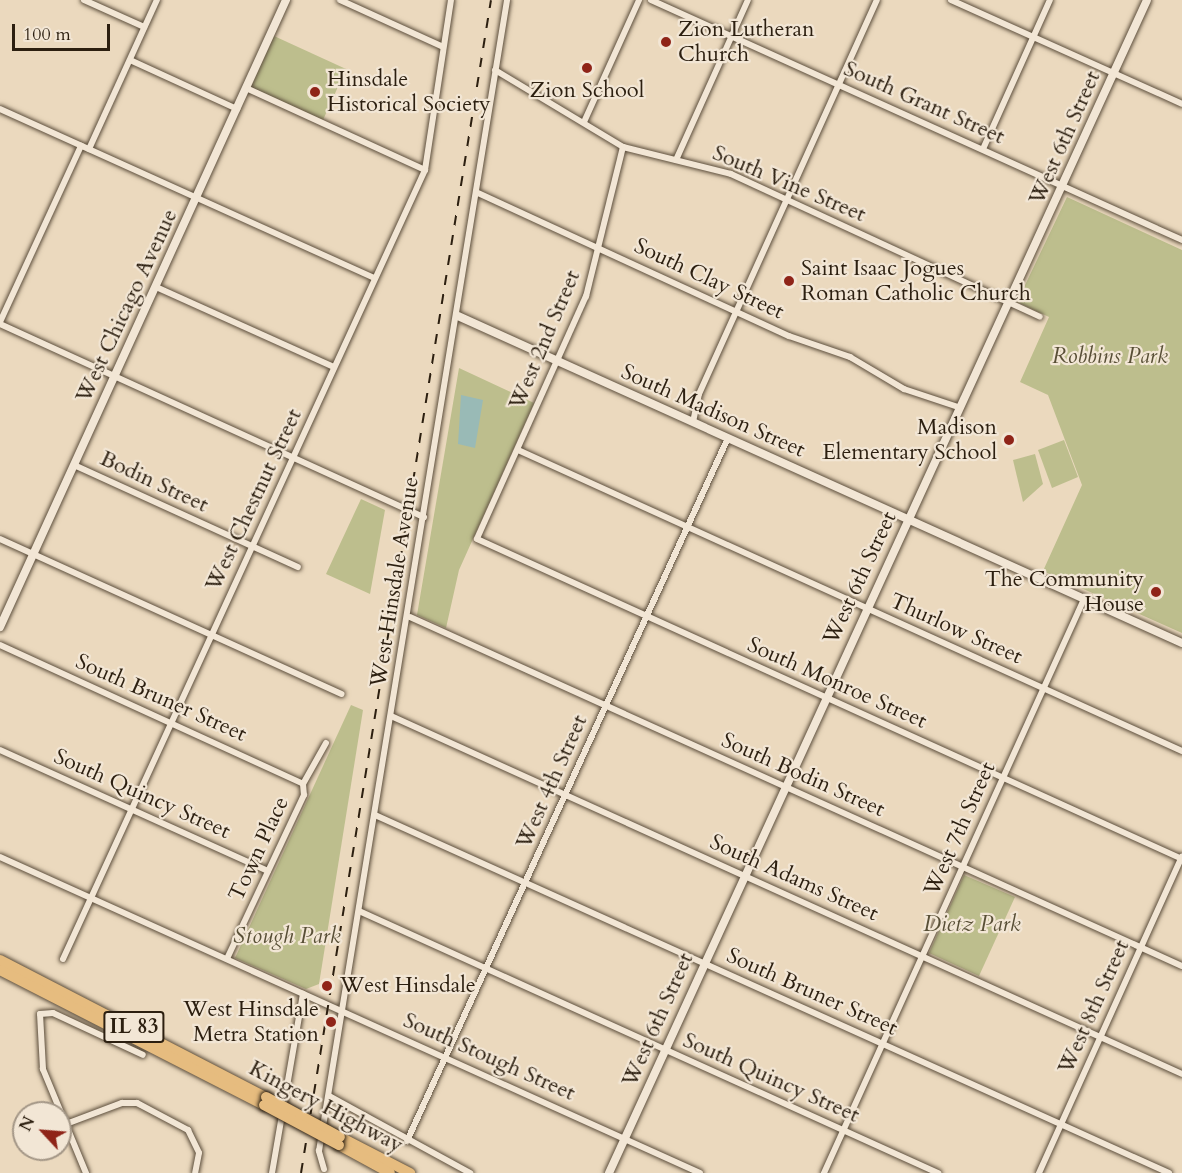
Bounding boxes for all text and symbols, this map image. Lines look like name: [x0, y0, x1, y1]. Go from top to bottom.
scale bar: [15, 12, 112, 50]
place label: Zion Lutheran Church: [678, 16, 815, 68]
text: 100 m: [23, 22, 71, 47]
marker: Zion Lutheran Church: [659, 35, 673, 49]
street label: South Grant Street: [840, 56, 1008, 150]
marker: Zion School: [580, 61, 594, 75]
place label: Hinsdale Historical Society: [327, 66, 491, 118]
street label: West 6th Street: [1024, 67, 1106, 209]
place label: Zion School: [530, 78, 644, 104]
marker: Hinsdale Historical Society: [308, 85, 322, 99]
street label: South Vine Street: [709, 140, 869, 228]
street label: West Chicago Avenue: [71, 205, 183, 407]
street label: South Clay Street: [630, 233, 788, 325]
place label: Saint Isaac Jogues Roman Catholic Church: [801, 255, 1031, 306]
street label: West 2nd Street: [504, 266, 586, 414]
marker: Saint Isaac Jogues Roman Catholic Church: [782, 274, 796, 288]
park label: Robbins Park: [1052, 344, 1168, 370]
street label: South Madison Street: [617, 359, 809, 463]
street label: West Chestnut Street: [200, 405, 308, 595]
place label: Madison Elementary School: [822, 414, 997, 466]
marker: Madison Elementary School: [1002, 433, 1016, 447]
street label: Bodin Street: [96, 446, 212, 518]
street label: West Hinsdale Avenue: [365, 475, 425, 689]
street label: West 6th Street: [818, 507, 902, 649]
place label: The Community House: [985, 566, 1144, 618]
marker: The Community House: [1149, 585, 1163, 599]
street label: Thurlow Street: [886, 588, 1026, 670]
street label: South Monroe Street: [743, 632, 931, 734]
street label: South Bruner Street: [71, 648, 251, 748]
street label: West 4th Street: [511, 711, 593, 853]
street label: South Bodin Street: [717, 727, 889, 823]
street label: South Quincy Street: [50, 743, 234, 845]
street label: West 7th Street: [919, 758, 1001, 900]
street label: Town Place: [223, 793, 295, 905]
street label: South Adams Street: [706, 829, 882, 927]
park label: Dietz Park: [923, 912, 1021, 938]
park label: Stough Park: [233, 924, 341, 950]
street label: West 8th Street: [1053, 936, 1135, 1078]
street label: South Bruner Street: [722, 942, 902, 1042]
street label: West 6th Street: [617, 949, 699, 1091]
place label: West Hinsdale: [340, 973, 476, 999]
marker: West Hinsdale: [318, 977, 336, 995]
place label: West Hinsdale Metra Station: [183, 996, 319, 1048]
street label: South Stough Street: [399, 1007, 579, 1107]
road number: IL 83: [102, 1009, 166, 1045]
marker: West Hinsdale Metra Station: [324, 1015, 338, 1029]
street label: South Quincy Street: [679, 1027, 863, 1129]
street label: Kingery Highway: [244, 1055, 408, 1159]
north arrow: [12, 1101, 72, 1161]
text: N: [15, 1113, 41, 1135]

